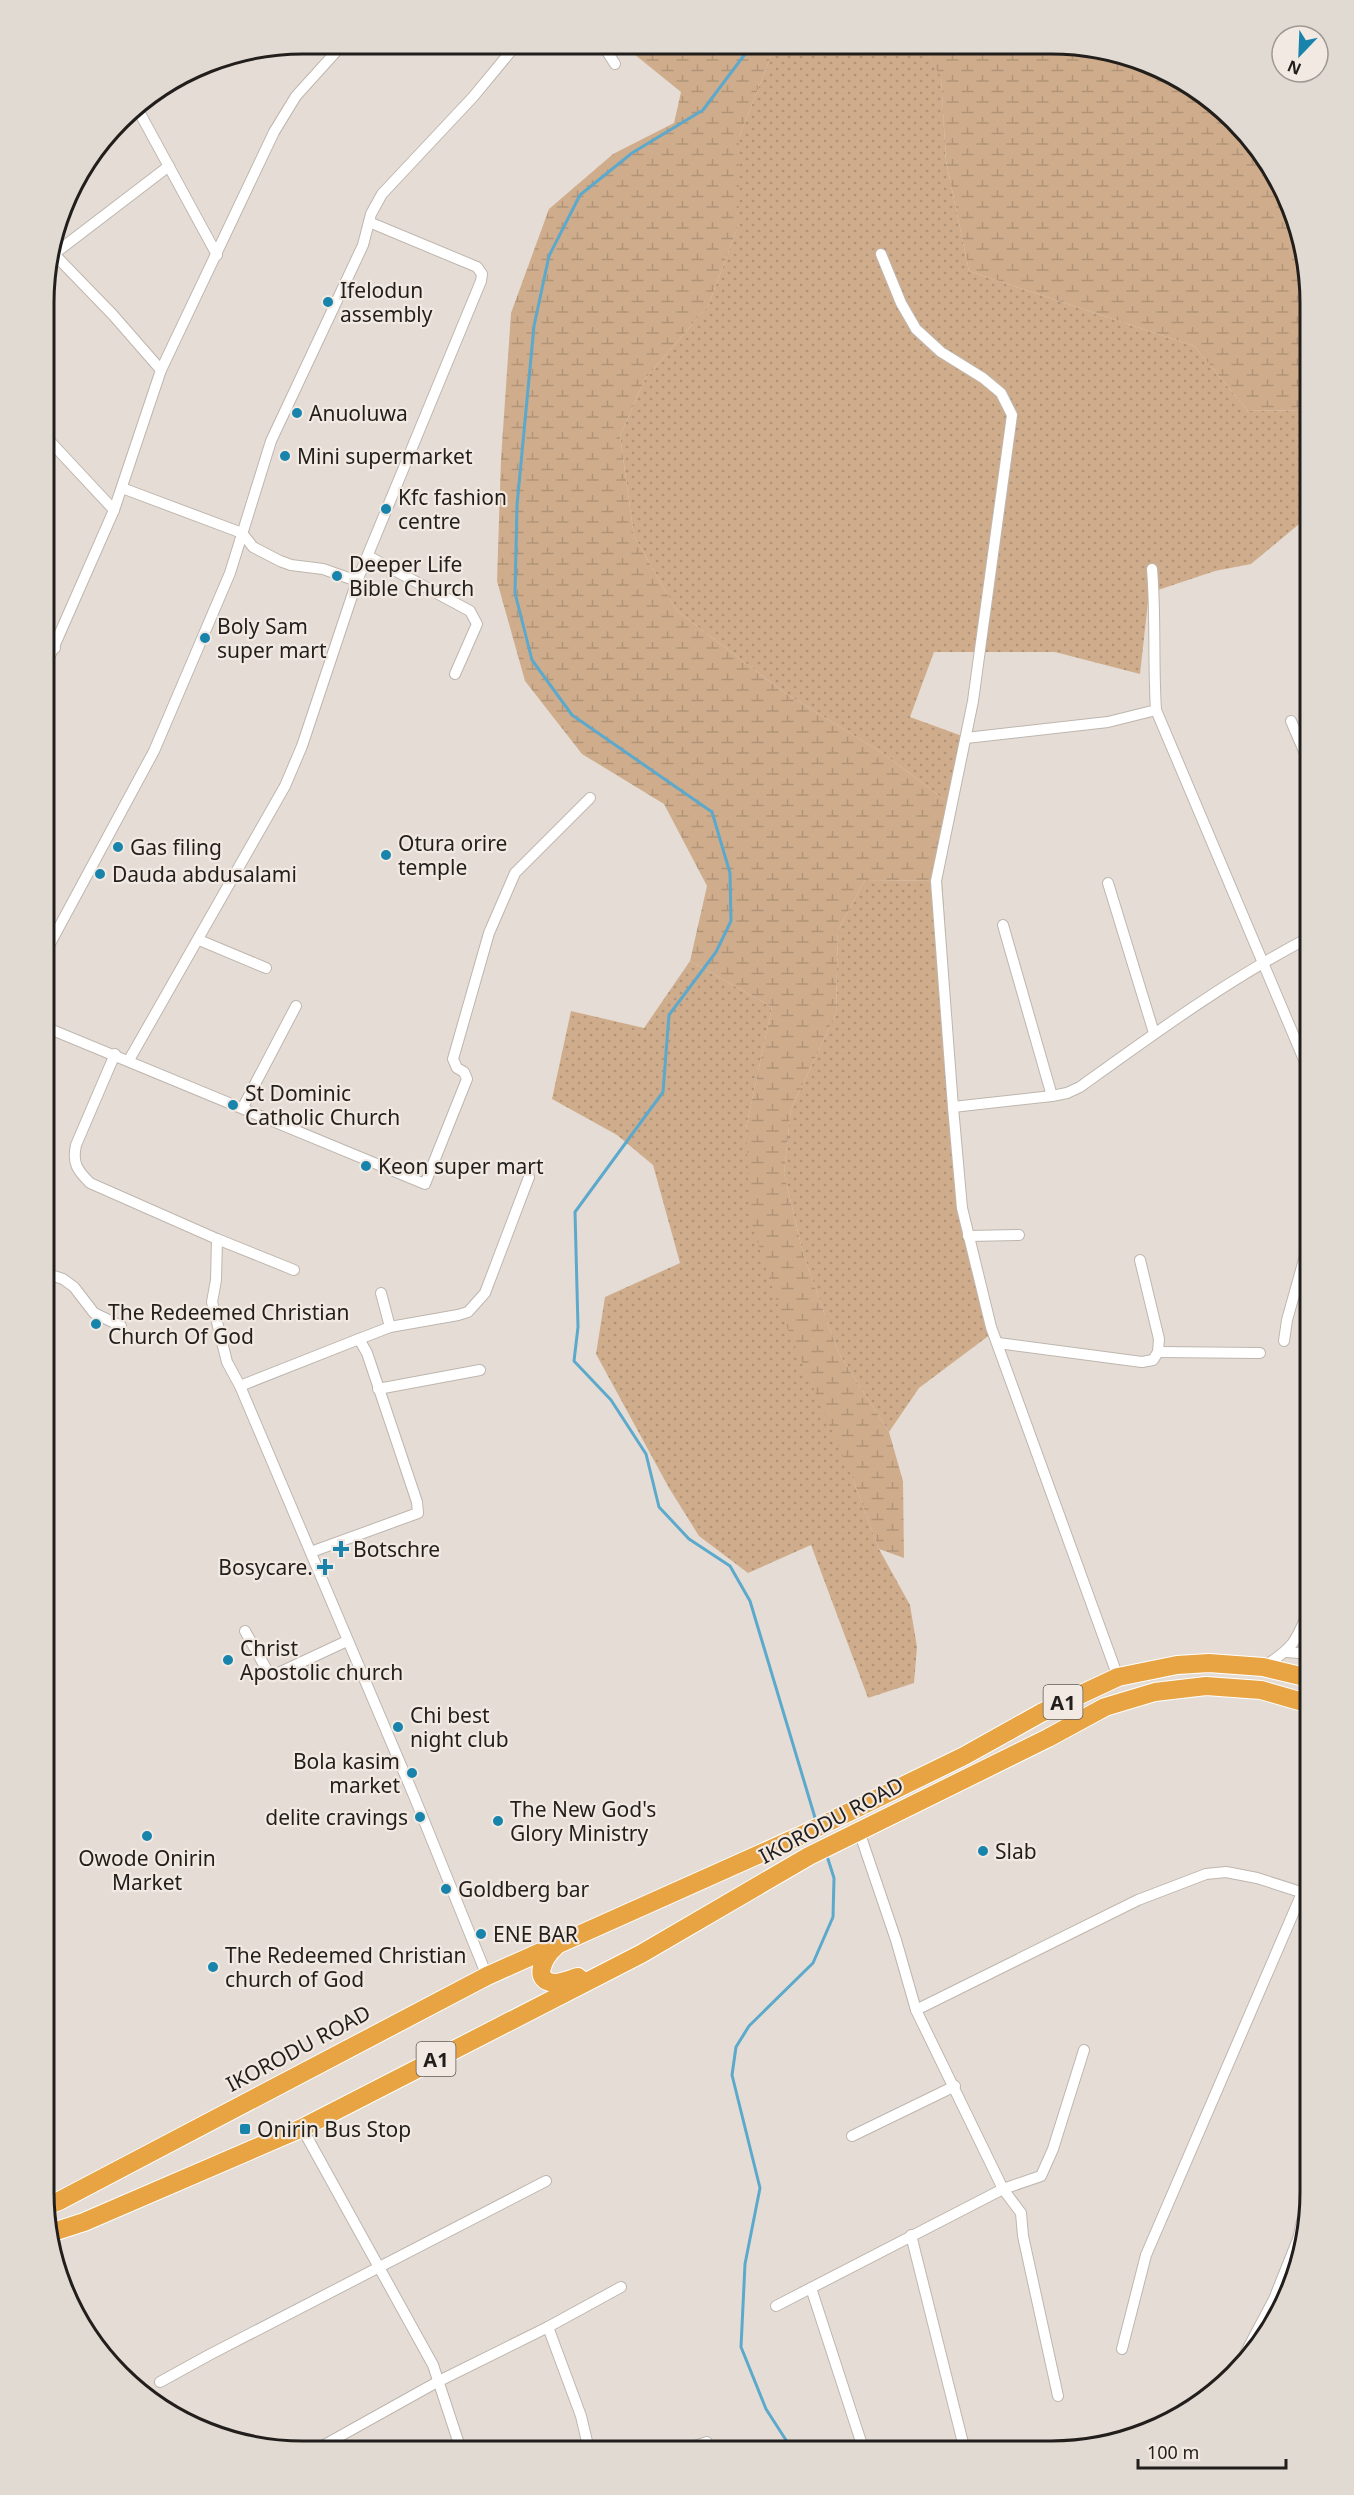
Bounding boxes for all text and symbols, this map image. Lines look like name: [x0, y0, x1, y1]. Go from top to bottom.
north arrow: [1270, 24, 1330, 84]
text: N: [1284, 55, 1304, 80]
place label: Ifelodun assembly: [340, 276, 433, 328]
marker: Ifelodun assembly: [321, 295, 335, 309]
place label: Anuoluwa: [309, 399, 408, 427]
marker: Anuoluwa: [290, 406, 304, 420]
place label: Mini supermarket: [297, 442, 473, 470]
marker: Mini supermarket: [278, 449, 292, 463]
place label: Kfc fashion centre: [398, 483, 507, 535]
marker: Kfc fashion centre: [379, 502, 393, 516]
place label: Deeper Life Bible Church: [349, 550, 474, 602]
marker: Deeper Life Bible Church: [330, 569, 344, 583]
place label: Boly Sam super mart: [217, 612, 327, 664]
marker: Boly Sam super mart: [198, 631, 212, 645]
place label: Otura orire temple: [398, 829, 507, 881]
place label: Gas filing: [130, 833, 222, 861]
marker: Gas filing: [111, 840, 125, 854]
marker: Otura orire temple: [379, 848, 393, 862]
place label: Dauda abdusalami: [112, 860, 297, 888]
marker: Dauda abdusalami: [93, 867, 107, 881]
place label: St Dominic Catholic Church: [245, 1079, 400, 1131]
marker: St Dominic Catholic Church: [226, 1098, 240, 1112]
place label: Keon super mart: [378, 1152, 544, 1180]
marker: Keon super mart: [359, 1159, 373, 1173]
place label: The Redeemed Christian Church Of God: [108, 1298, 349, 1350]
marker: The Redeemed Christian Church Of God: [89, 1317, 103, 1331]
place label: Botschre: [353, 1535, 440, 1563]
marker: Botschre: [334, 1542, 348, 1556]
place label: Bosycare.: [218, 1553, 313, 1581]
marker: Bosycare.: [318, 1560, 332, 1574]
place label: Christ Apostolic church: [240, 1634, 403, 1686]
marker: Christ Apostolic church: [221, 1653, 235, 1667]
road number: A1: [1044, 1685, 1082, 1719]
place label: Chi best night club: [410, 1701, 509, 1753]
marker: Chi best night club: [391, 1720, 405, 1734]
place label: Bola kasim market: [293, 1747, 400, 1799]
marker: Bola kasim market: [405, 1766, 419, 1780]
street label: IKORODU ROAD: [754, 1770, 908, 1870]
place label: The New God's Glory Ministry: [510, 1795, 656, 1847]
place label: delite cravings: [265, 1803, 408, 1831]
marker: delite cravings: [413, 1810, 427, 1824]
marker: The New God's Glory Ministry: [491, 1814, 505, 1828]
marker: Owode Onirin Market: [140, 1829, 154, 1843]
place label: Slab: [995, 1837, 1037, 1865]
place label: Owode Onirin Market: [78, 1844, 216, 1896]
marker: Slab: [976, 1844, 990, 1858]
place label: Goldberg bar: [458, 1875, 590, 1903]
marker: Goldberg bar: [439, 1882, 453, 1896]
place label: ENE BAR: [493, 1920, 578, 1948]
marker: ENE BAR: [474, 1927, 488, 1941]
place label: The Redeemed Christian church of God: [225, 1941, 466, 1993]
marker: The Redeemed Christian church of God: [206, 1960, 220, 1974]
street label: IKORODU ROAD: [221, 1998, 375, 2098]
road number: A1: [416, 2042, 456, 2076]
place label: Onirin Bus Stop: [257, 2115, 411, 2143]
marker: Onirin Bus Stop: [238, 2122, 252, 2136]
scale bar: [1138, 2432, 1286, 2470]
text: 100 m: [1147, 2440, 1199, 2464]

